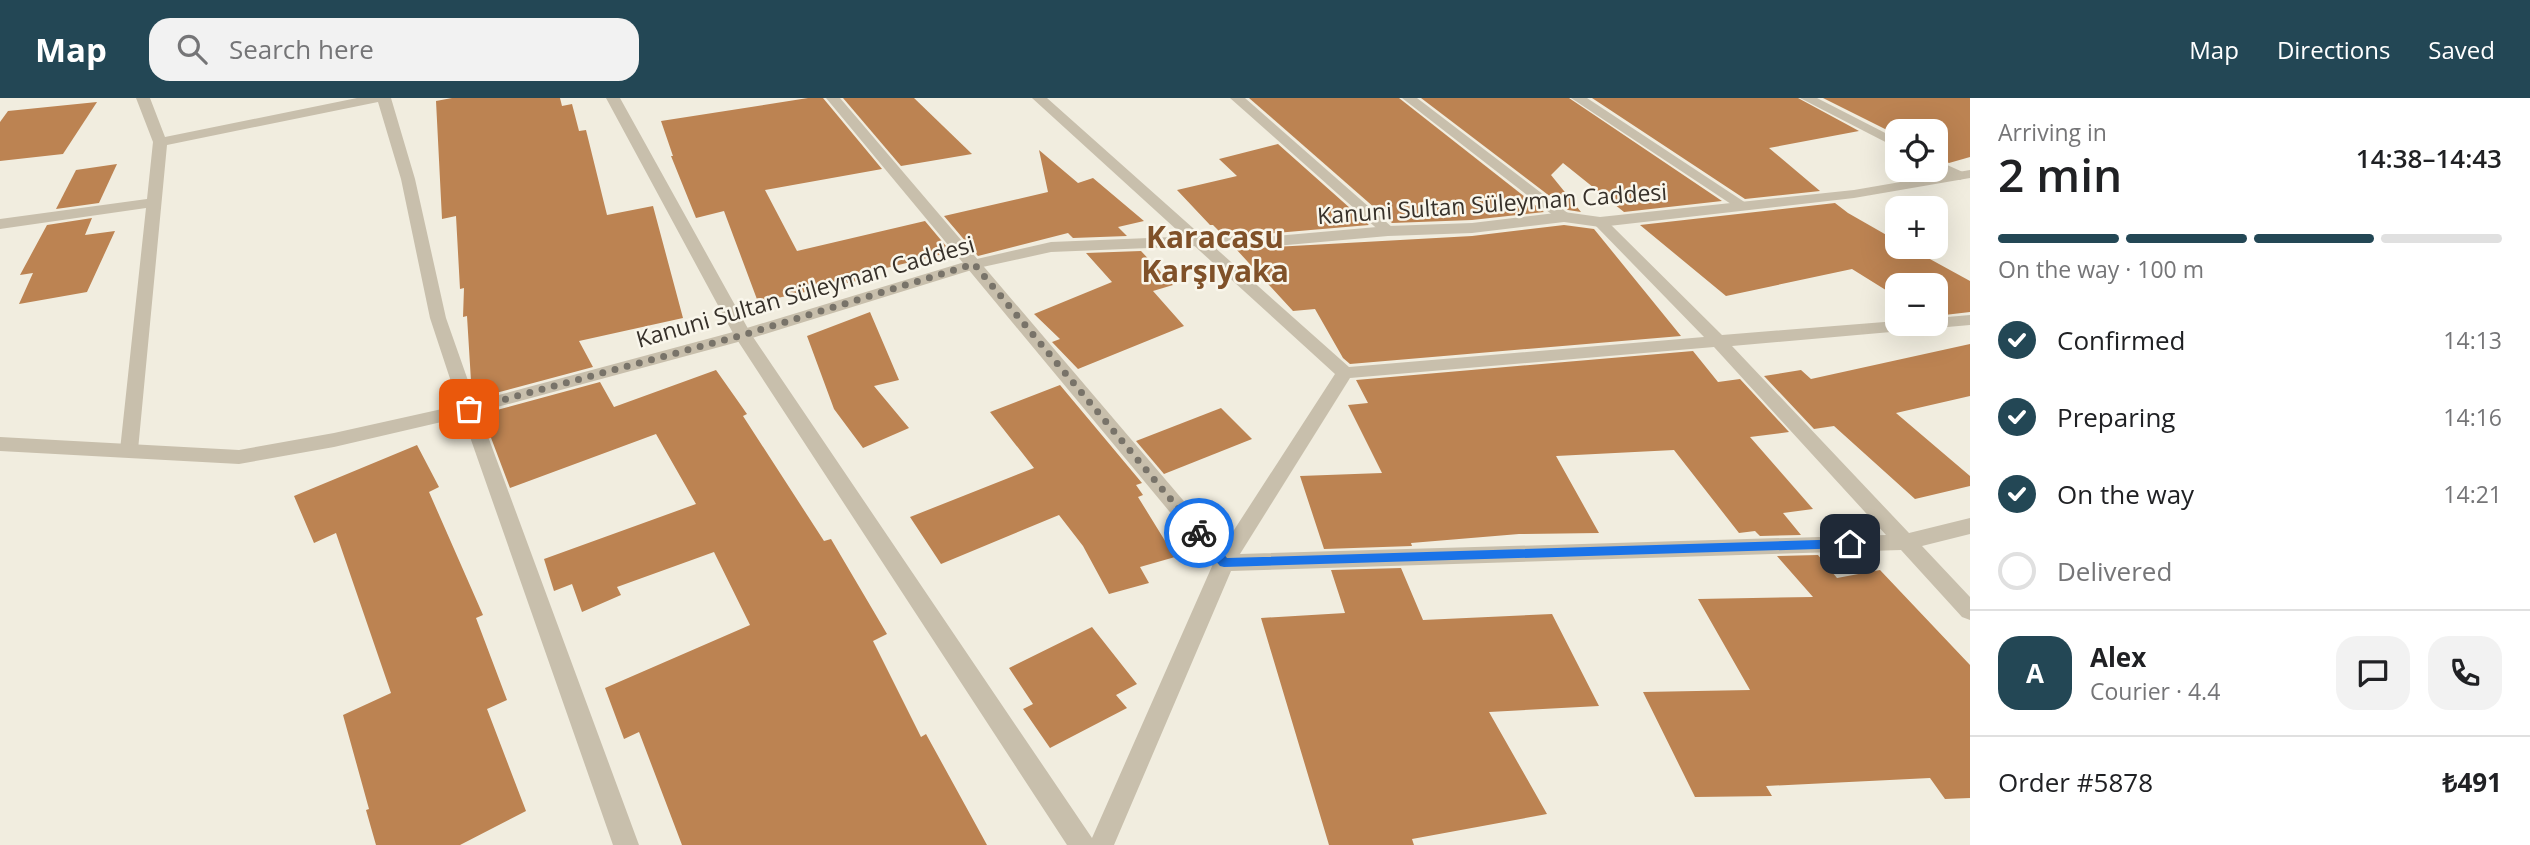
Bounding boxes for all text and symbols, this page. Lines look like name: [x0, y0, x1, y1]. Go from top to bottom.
search box: [149, 18, 639, 81]
text: Map: [35, 27, 107, 72]
icon: search: [173, 30, 211, 68]
text: Search here: [229, 31, 374, 67]
text: Map: [2189, 33, 2239, 66]
text: Directions: [2277, 33, 2390, 66]
text: Saved: [2428, 33, 2495, 66]
text: Arriving in: [1998, 116, 2107, 148]
map controls: [1885, 119, 1948, 336]
button: locate: [1885, 119, 1948, 182]
text: 14:38–14:43: [2356, 140, 2502, 176]
text: 2 min: [1998, 143, 2122, 205]
street label: Kanuni Sultan Süleyman Caddesi: [1316, 175, 1668, 231]
button: +: [1885, 196, 1948, 259]
district label: Karacasu Karşıyaka: [1141, 216, 1289, 291]
street label: Kanuni Sultan Süleyman Caddesi: [632, 227, 978, 355]
text: On the way · 100 m: [1998, 253, 2204, 285]
button: −: [1885, 273, 1948, 336]
icon: check: [1998, 321, 2036, 359]
text: Confirmed: [2057, 322, 2185, 358]
text: 14:13: [2443, 324, 2502, 356]
pin: [439, 379, 499, 439]
icon: bag: [450, 390, 488, 428]
icon: check: [1998, 398, 2036, 436]
text: Preparing: [2057, 399, 2175, 435]
text: 14:16: [2443, 401, 2502, 433]
icon: check: [1998, 475, 2036, 513]
text: On the way: [2057, 476, 2194, 512]
text: 14:21: [2443, 478, 2502, 510]
courier: [1164, 498, 1234, 568]
icon: bike: [1180, 514, 1218, 552]
pin: [1820, 514, 1880, 574]
icon: home: [1831, 525, 1869, 563]
text: Delivered: [2057, 553, 2172, 589]
button: chat: [2336, 636, 2410, 710]
button: phone: [2428, 636, 2502, 710]
text: Alex: [2090, 639, 2146, 675]
text: A: [2026, 655, 2044, 691]
text: Courier · 4.4: [2090, 675, 2220, 707]
text: Order #5878: [1998, 764, 2153, 800]
text: ₺491: [2443, 764, 2502, 800]

